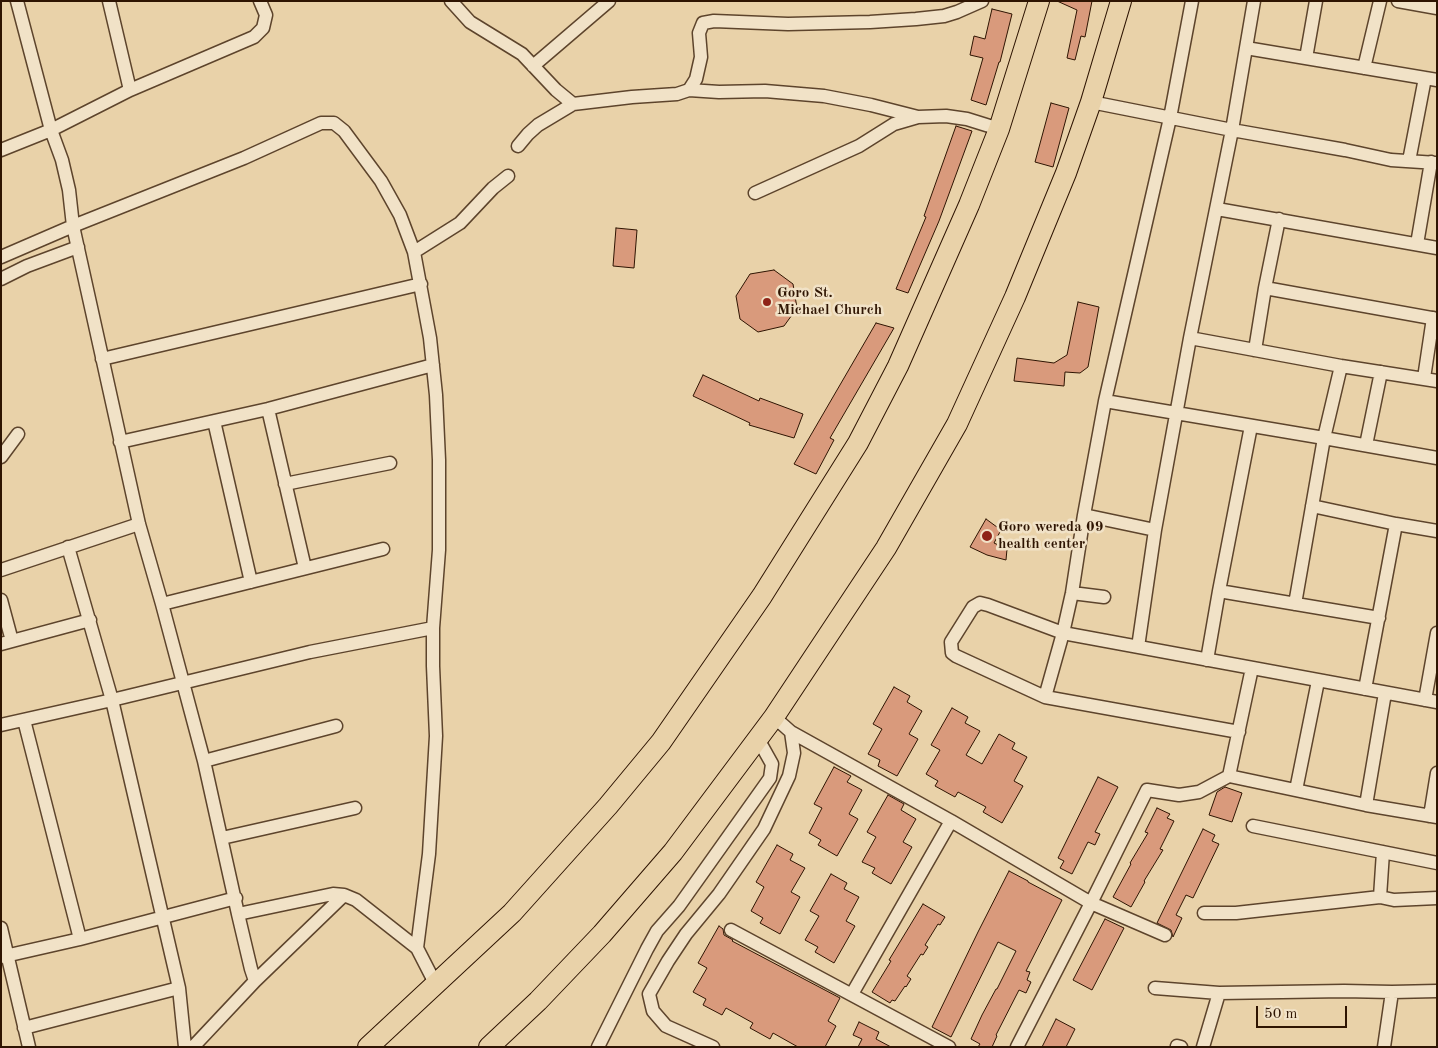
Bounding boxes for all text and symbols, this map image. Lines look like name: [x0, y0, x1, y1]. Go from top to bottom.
place label: Goro St. Michael Church: [777, 284, 882, 319]
marker: Goro St. Michael Church: [761, 296, 773, 308]
place label: Goro wereda 09 health center: [998, 518, 1103, 553]
marker: Goro wereda 09 health center: [980, 529, 994, 543]
scale bar: [1258, 996, 1349, 1028]
text: 50 m: [1264, 1007, 1298, 1022]

